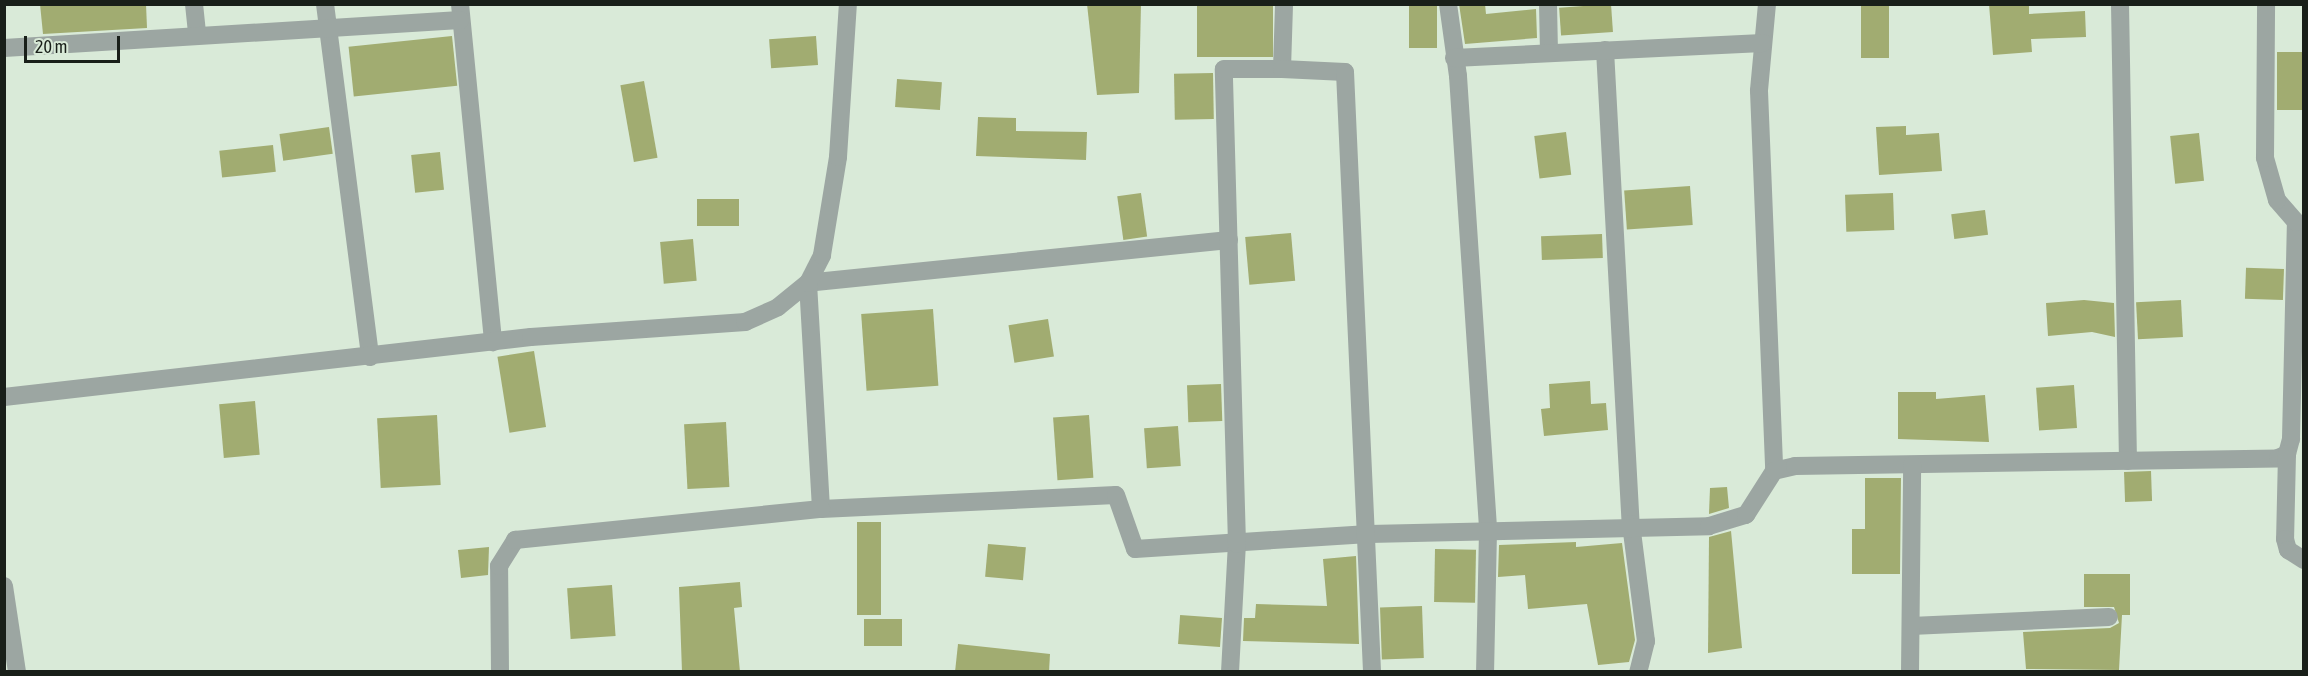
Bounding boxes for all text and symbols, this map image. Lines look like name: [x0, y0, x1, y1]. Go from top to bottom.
scale bar: [27, 24, 123, 62]
text: 20 m: [35, 36, 67, 57]

